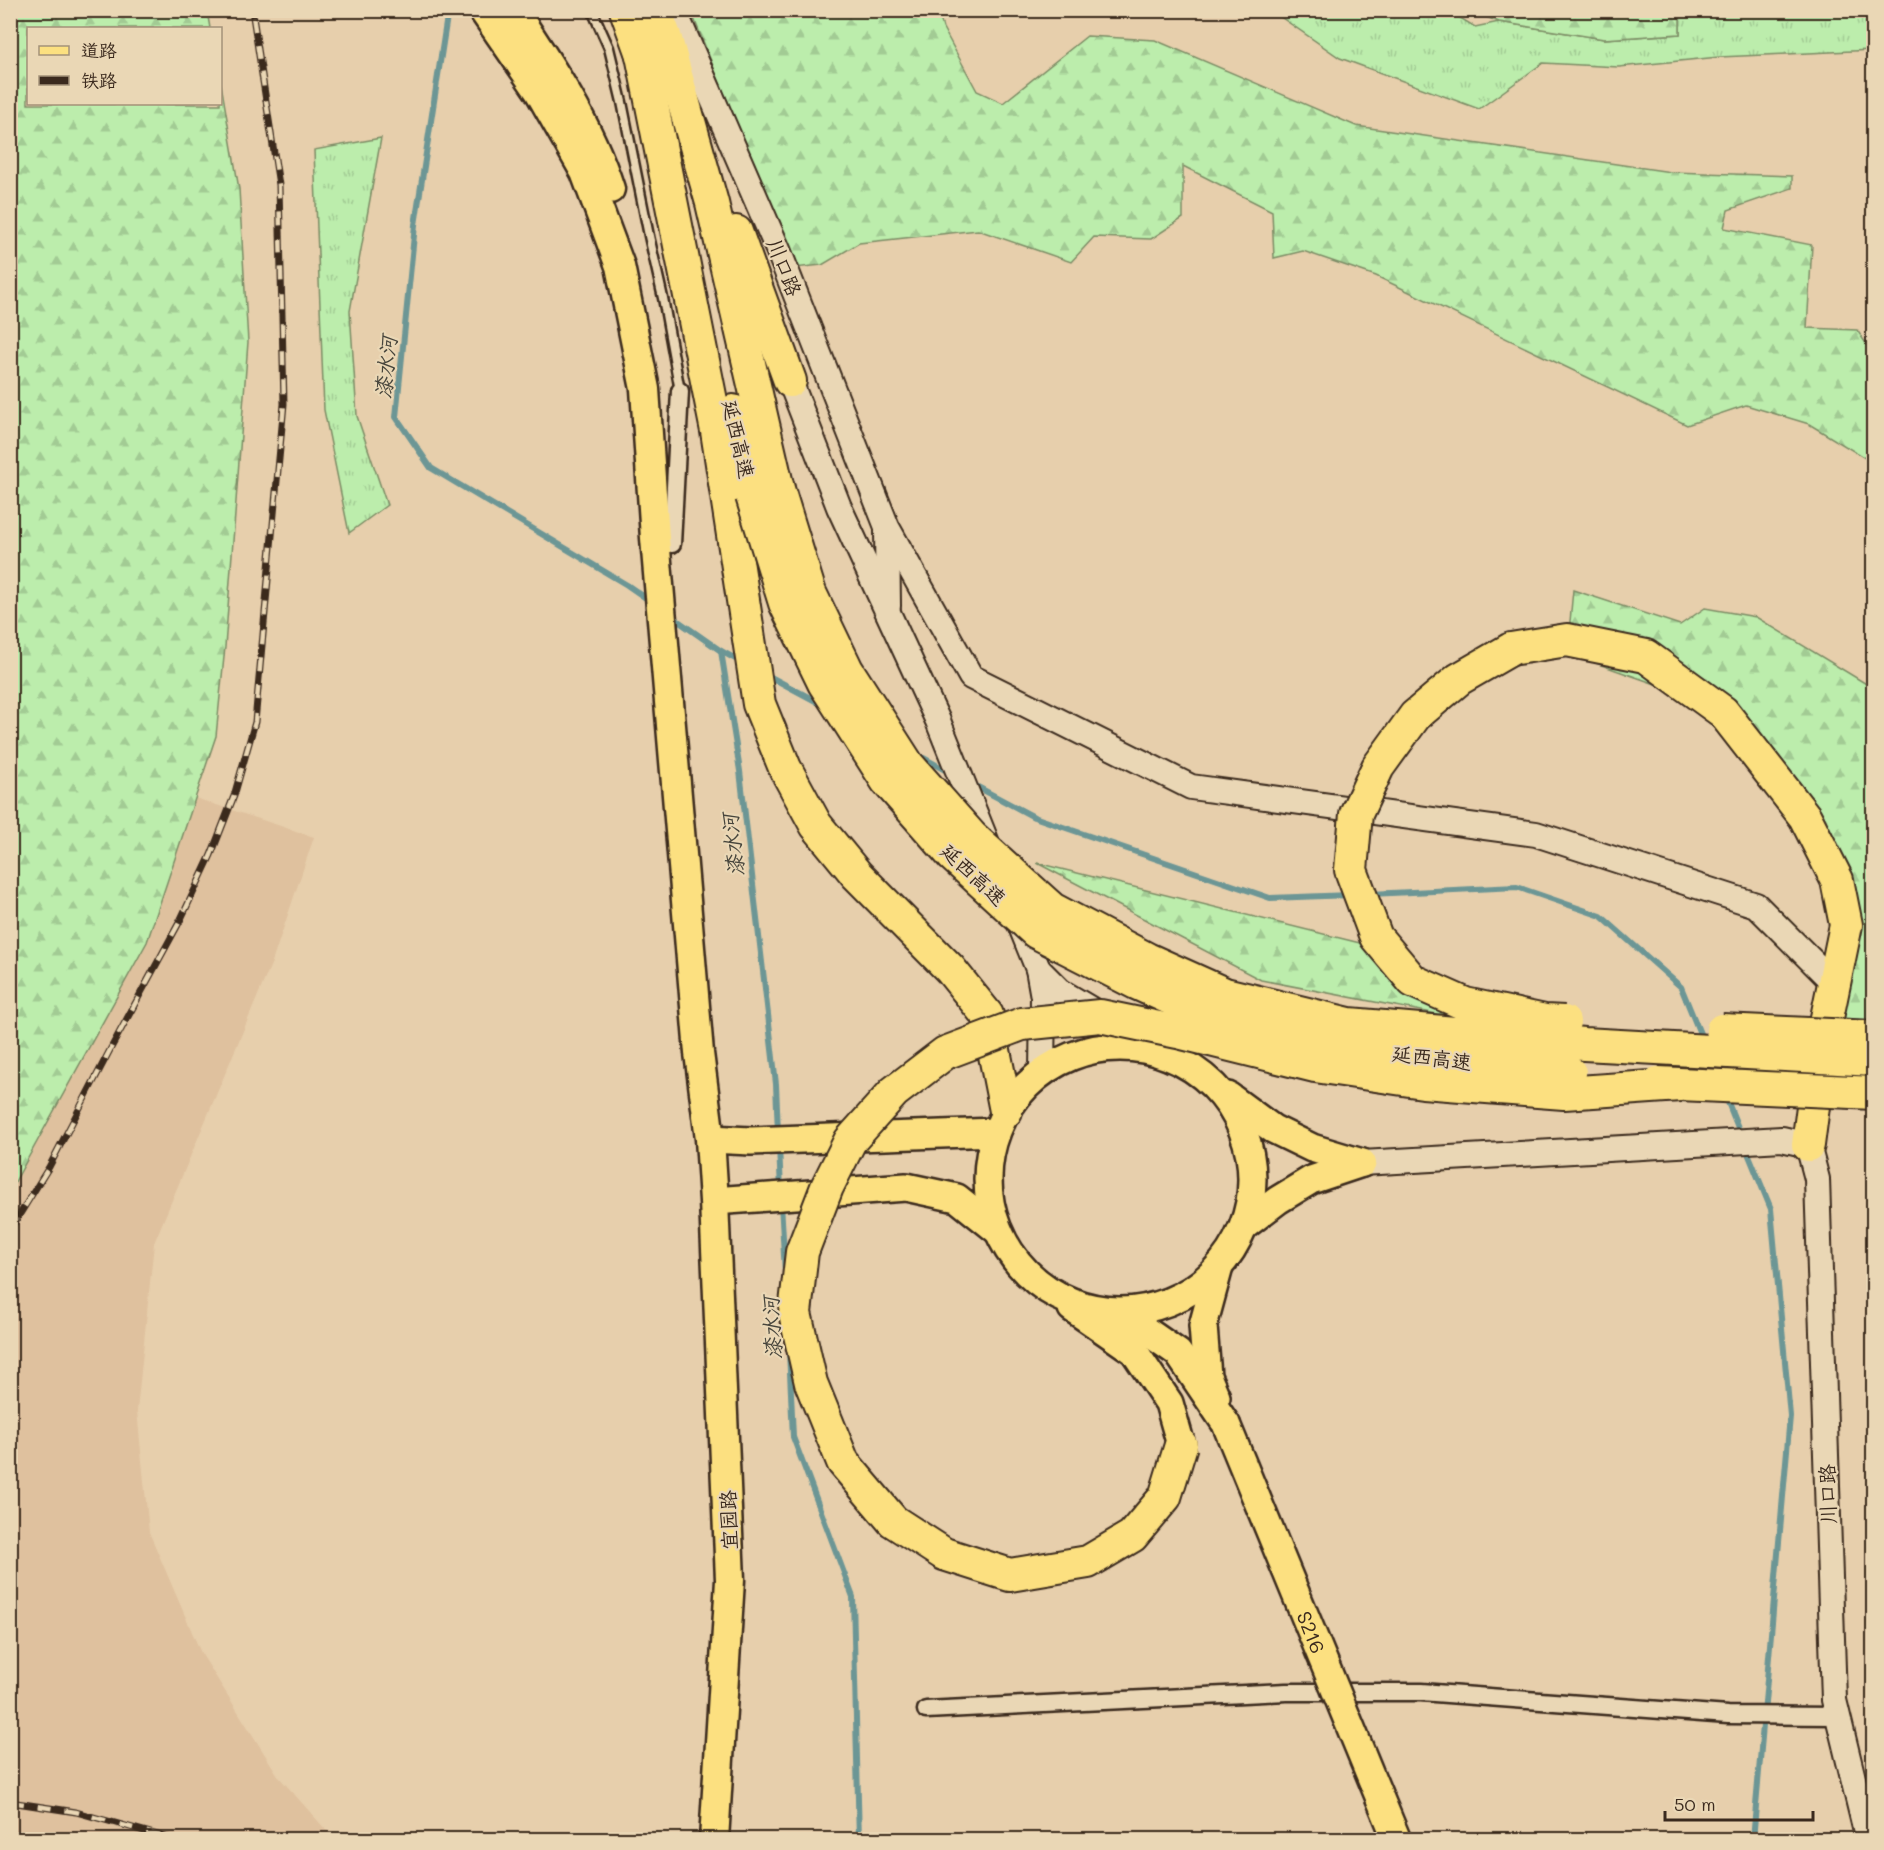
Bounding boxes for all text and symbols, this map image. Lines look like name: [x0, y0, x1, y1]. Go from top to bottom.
legend: [27, 27, 222, 105]
text: 道路: [81, 38, 117, 62]
text: 铁路: [81, 68, 117, 92]
street label: 川口路: [762, 234, 809, 301]
water label: 漆水河: [368, 331, 402, 400]
street label: 延西高速: [717, 397, 761, 481]
water label: 漆水河: [715, 809, 749, 878]
street label: 延西高速: [936, 837, 1012, 911]
street label: 延西高速: [1391, 1039, 1473, 1075]
water label: 漆水河: [756, 1293, 786, 1360]
street label: 川口路: [1813, 1463, 1841, 1524]
street label: 宜园路: [714, 1489, 742, 1550]
street label: S216: [1291, 1607, 1332, 1657]
scale bar: [1665, 1784, 1814, 1822]
text: 50 m: [1674, 1792, 1716, 1816]

